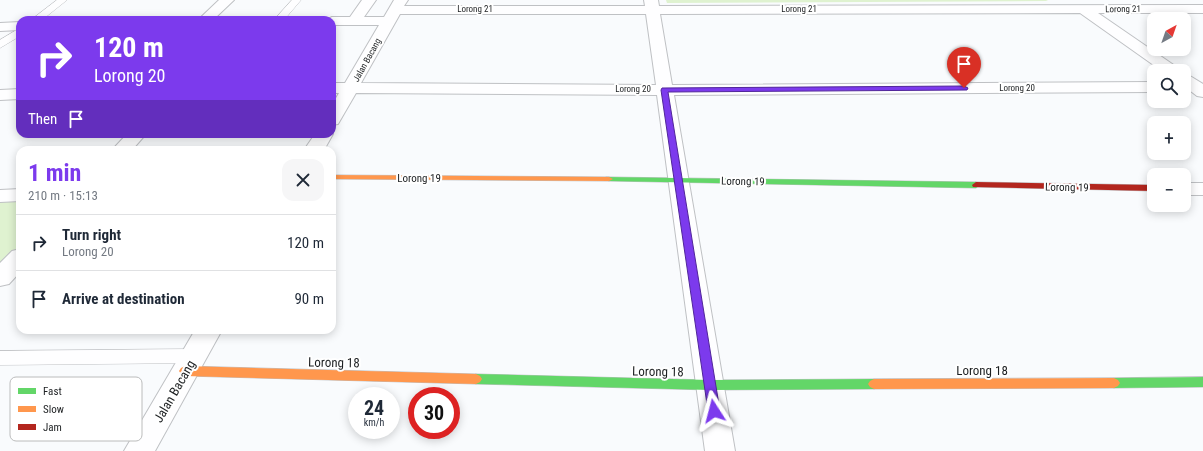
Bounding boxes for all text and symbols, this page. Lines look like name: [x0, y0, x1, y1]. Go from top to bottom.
street label: Lorong 21: [457, 4, 493, 14]
street label: Lorong 21: [781, 4, 817, 14]
street label: Lorong 21: [1105, 4, 1141, 14]
north arrow: [1147, 12, 1191, 56]
map controls: [1147, 12, 1191, 212]
text: 120 m: [94, 31, 164, 64]
icon: right: [28, 32, 80, 84]
street label: Jalan Bacang: [351, 37, 383, 83]
pin: [947, 47, 981, 88]
icon: arrive: [953, 53, 975, 75]
button: search: [1147, 64, 1191, 108]
text: Lorong 20: [94, 65, 165, 86]
street label: Lorong 20: [999, 83, 1035, 93]
street label: Lorong 20: [615, 84, 651, 94]
icon: arrive: [65, 108, 87, 130]
text: Then: [28, 110, 57, 128]
button: +: [1147, 116, 1191, 160]
text: 1 min: [28, 159, 81, 187]
button: close: [282, 159, 324, 201]
button: −: [1147, 168, 1191, 212]
street label: Lorong 19: [397, 172, 441, 185]
street label: Lorong 19: [721, 175, 765, 188]
street label: Lorong 19: [1045, 181, 1089, 194]
text: 210 m · 15:13: [28, 188, 98, 203]
text: Turn right: [62, 226, 121, 244]
icon: right: [28, 232, 50, 254]
text: 120 m: [287, 234, 324, 252]
text: Lorong 20: [62, 244, 114, 259]
icon: arrive: [28, 288, 50, 310]
text: Arrive at destination: [62, 290, 185, 308]
text: 90 m: [294, 290, 324, 308]
street label: Lorong 18: [308, 355, 360, 370]
street label: Jalan Bacang: [151, 358, 198, 425]
street label: Lorong 18: [956, 363, 1008, 378]
street label: Lorong 18: [632, 364, 684, 379]
legend: [10, 377, 142, 441]
text: Fast: [43, 385, 62, 398]
speed limit sign: 30: [408, 387, 460, 439]
position arrow: [693, 390, 735, 432]
text: 24: [364, 396, 384, 420]
text: Slow: [43, 403, 64, 416]
text: km/h: [364, 417, 384, 428]
text: Jam: [43, 421, 62, 434]

